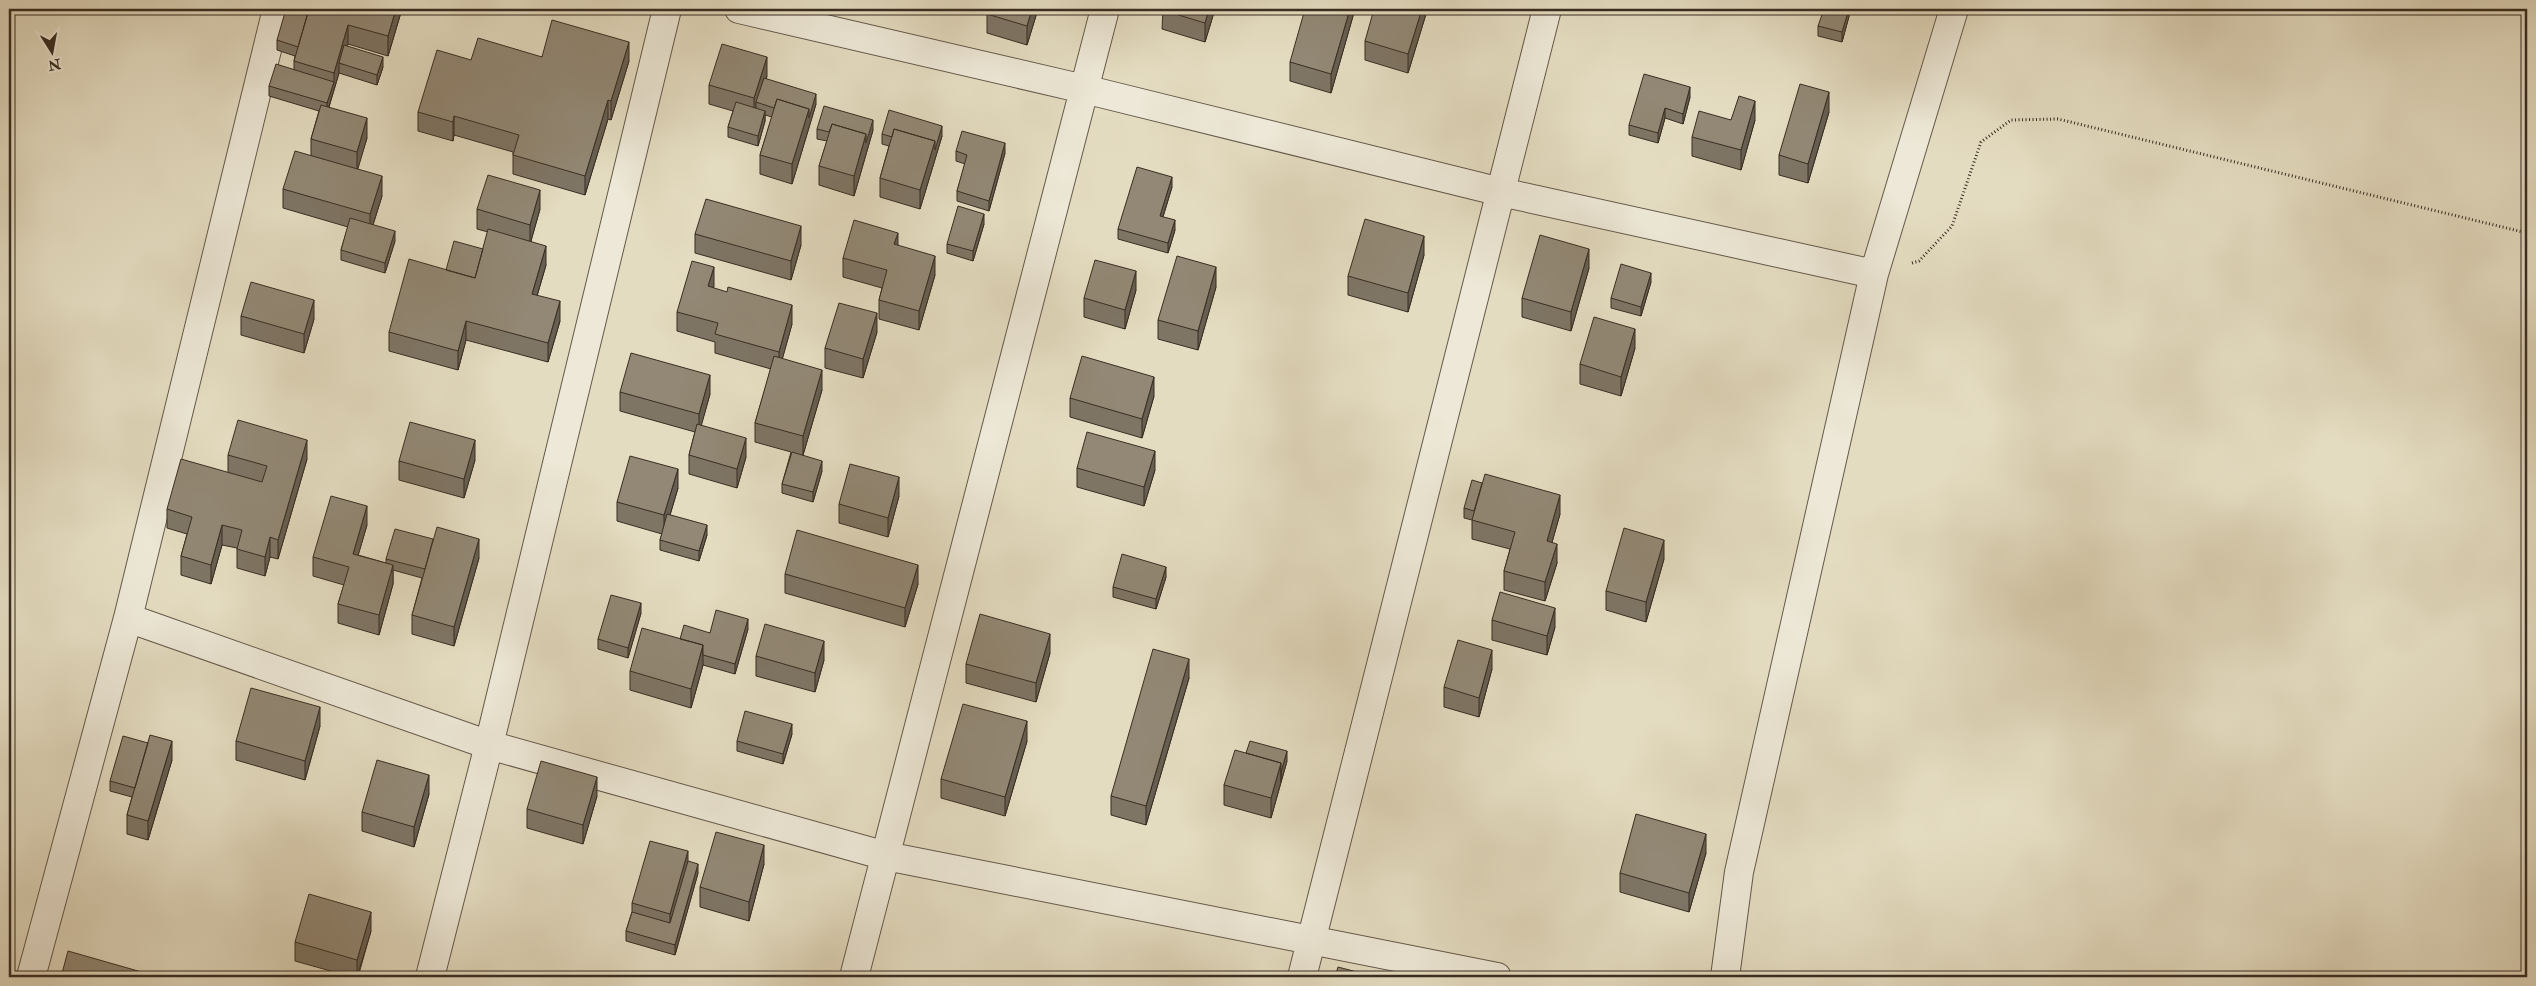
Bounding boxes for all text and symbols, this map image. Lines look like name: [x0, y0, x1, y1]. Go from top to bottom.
north arrow: [28, 28, 78, 78]
text: N: [46, 55, 63, 74]

